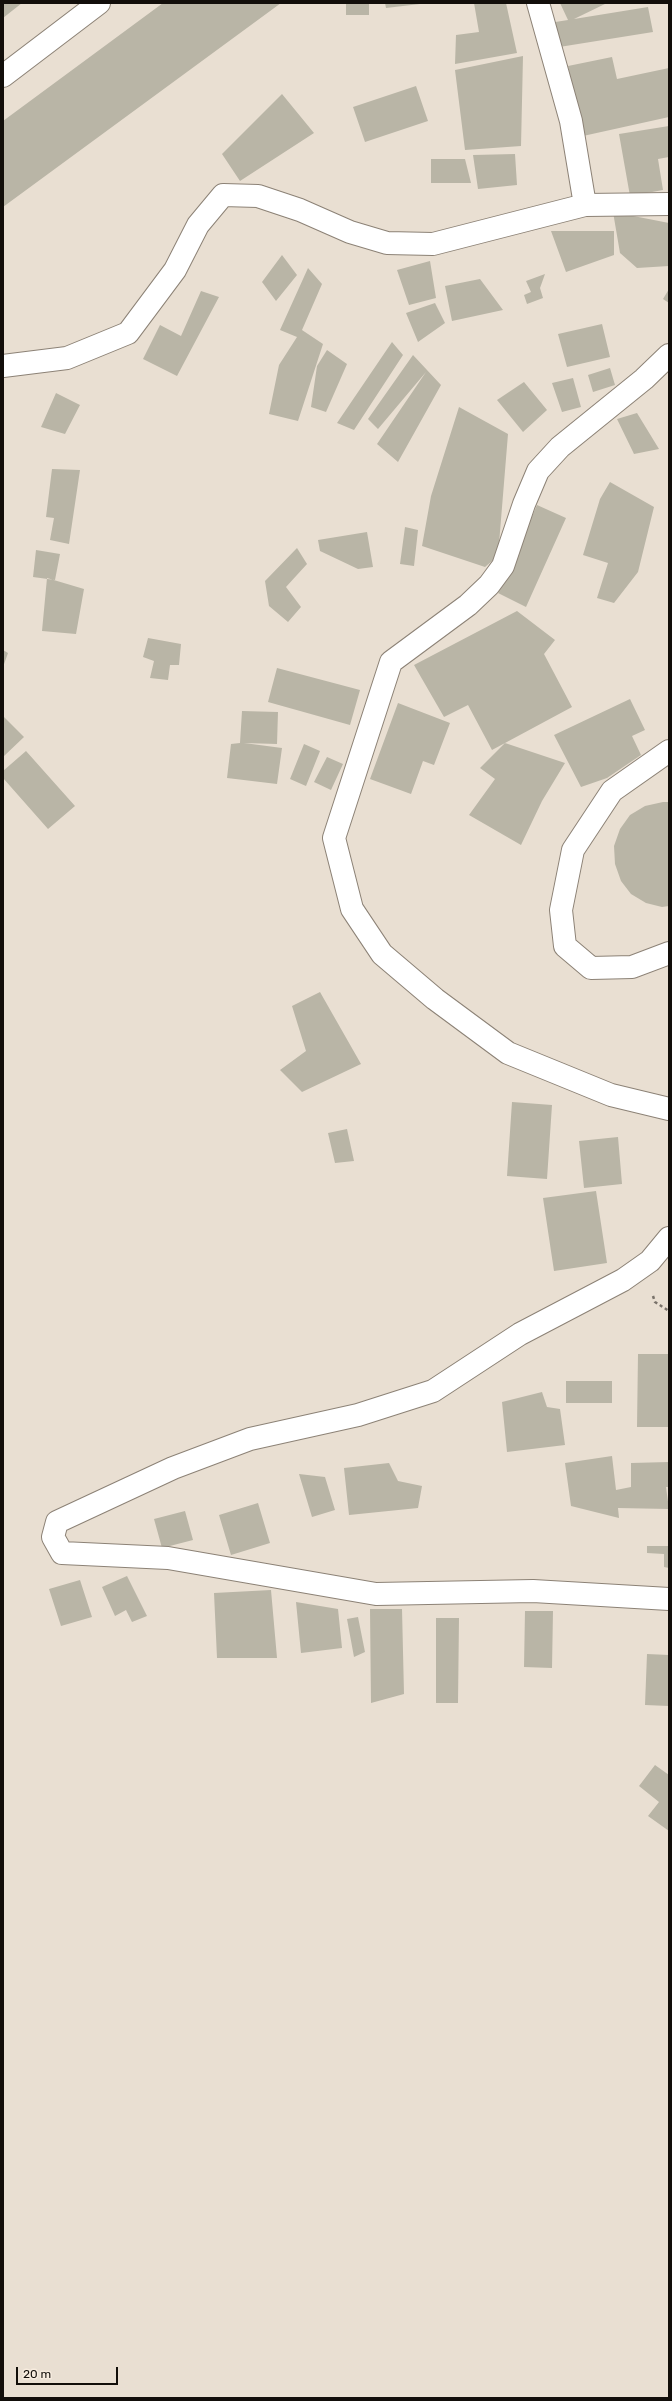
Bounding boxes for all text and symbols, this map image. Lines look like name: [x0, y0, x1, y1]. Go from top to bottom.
scale bar: [18, 2359, 120, 2385]
text: 20 m: [23, 2367, 51, 2381]

